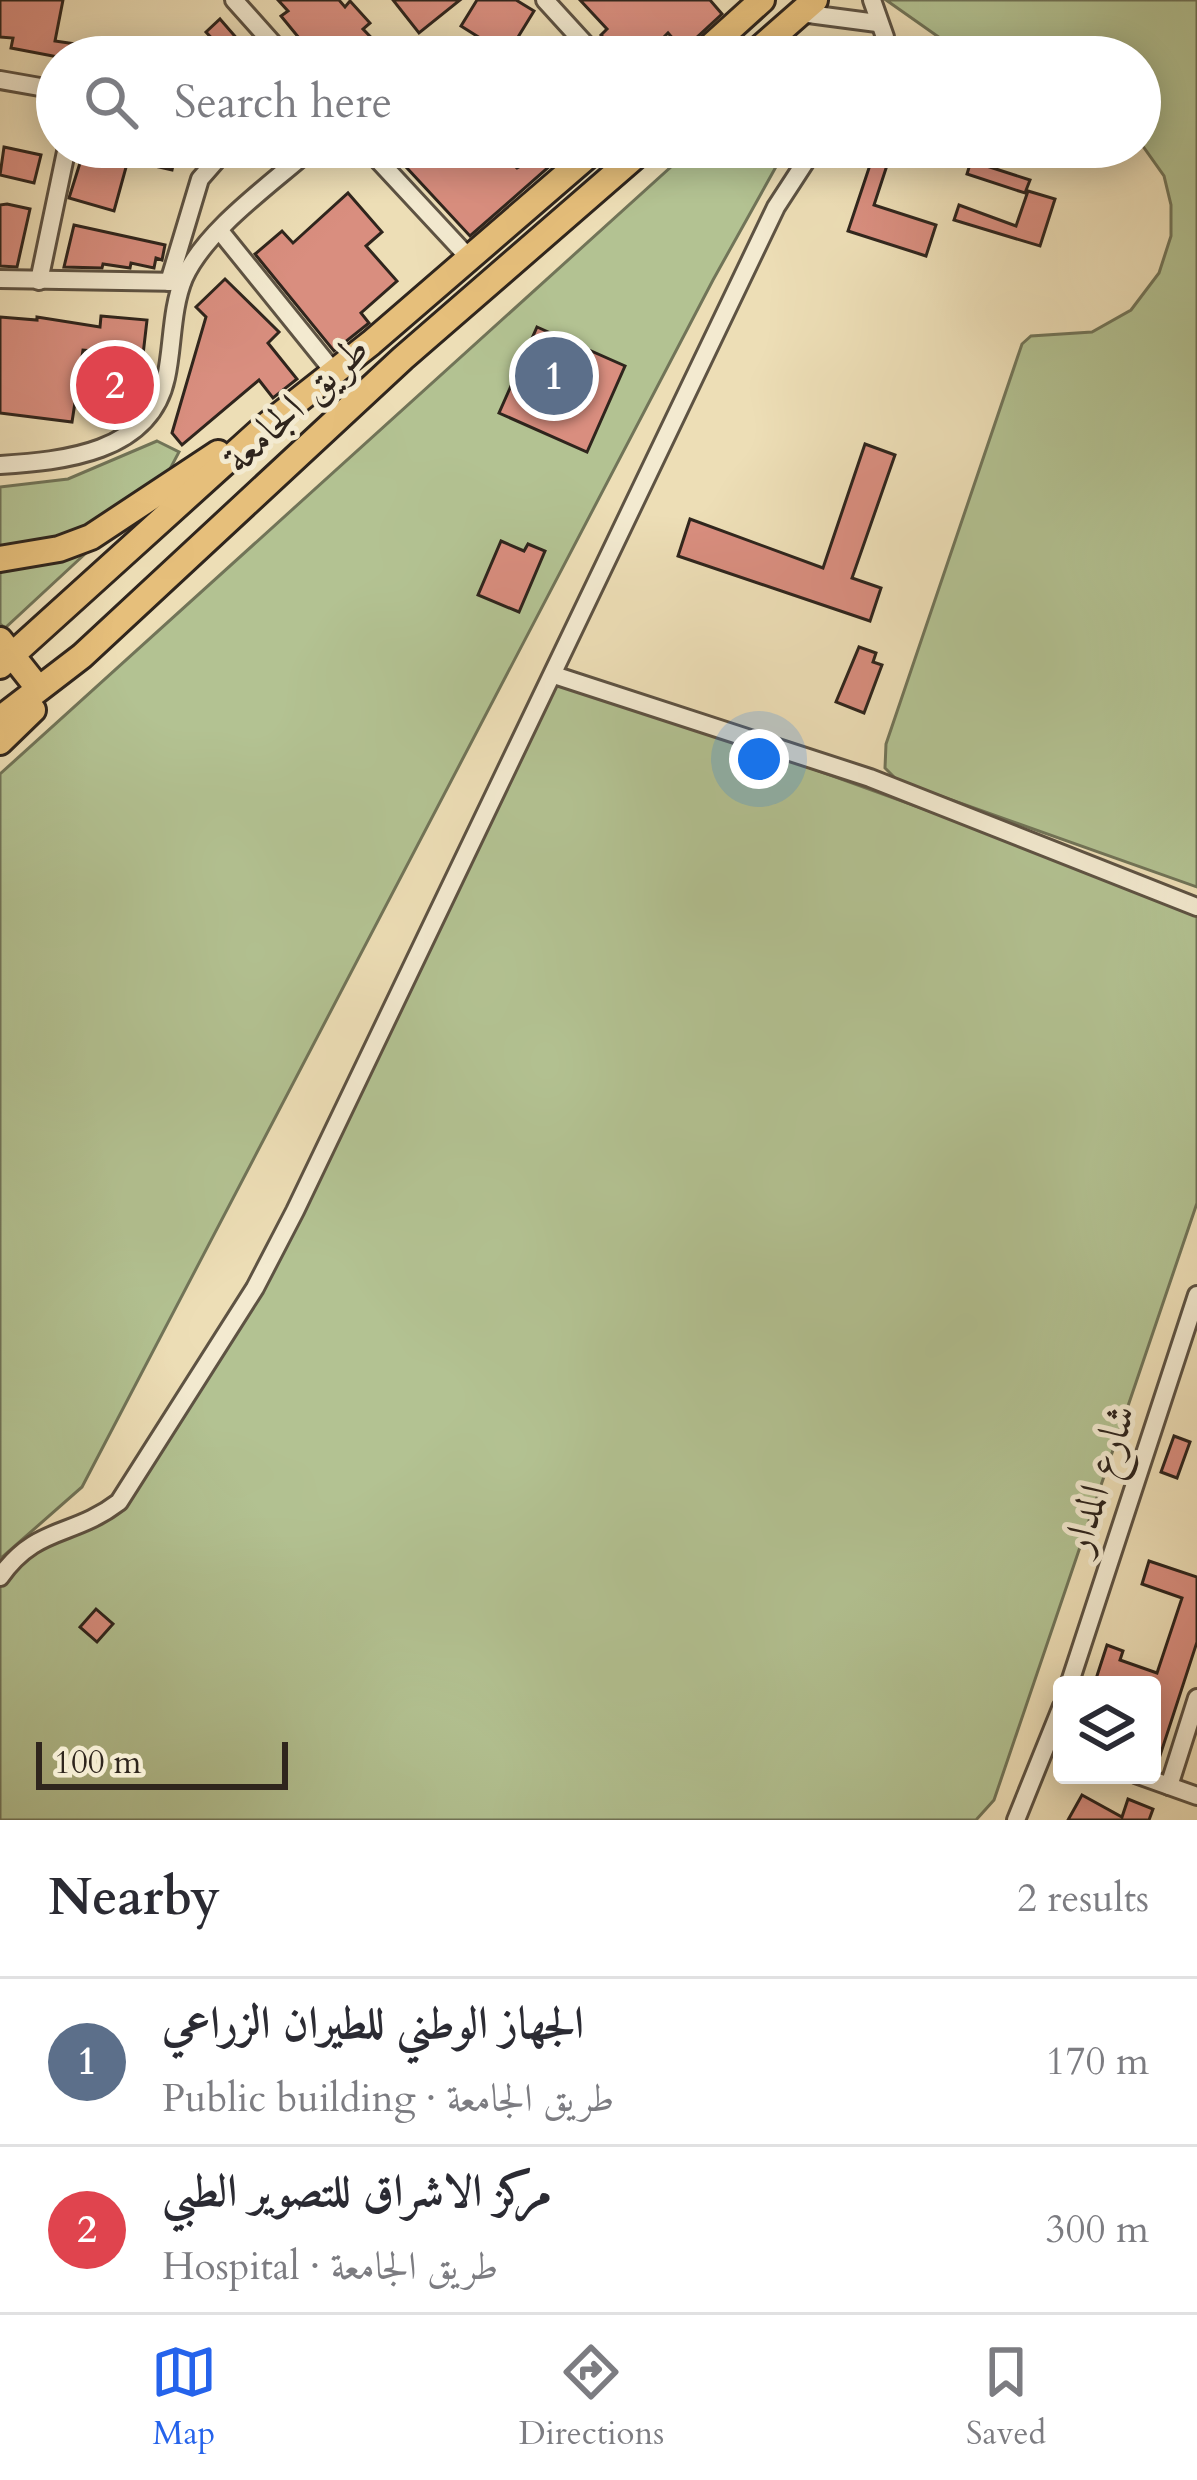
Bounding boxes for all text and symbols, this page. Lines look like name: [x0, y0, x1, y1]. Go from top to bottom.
search box: [36, 36, 1161, 168]
icon: search: [78, 69, 144, 135]
text: Search here: [174, 72, 392, 133]
street label: طريق الجامعة: [210, 321, 382, 487]
pin: 1: [515, 331, 593, 421]
pin: 2: [76, 340, 154, 430]
your location: [729, 729, 789, 789]
street label: شارع المدار: [1047, 1397, 1156, 1567]
map controls: [1053, 1676, 1161, 1784]
button: layers: [1053, 1676, 1161, 1784]
scale bar: [36, 1736, 288, 1789]
text: 100 m: [54, 1740, 141, 1785]
text: Nearby: [48, 1863, 220, 1933]
text: 2 results: [1017, 1872, 1149, 1925]
text: الجهاز الوطني للطيران الزراعي: [162, 1993, 584, 2054]
text: 1: [77, 2035, 97, 2088]
text: 170 m: [1046, 2035, 1149, 2088]
text: Public building · طريق الجامعة: [162, 2072, 614, 2125]
text: مركز الاشراق للتصوير الطبي: [162, 2161, 552, 2222]
text: 2: [77, 2203, 97, 2256]
text: 300 m: [1046, 2203, 1149, 2256]
text: Hospital · طريق الجامعة: [162, 2240, 498, 2293]
tab: Map: [151, 2339, 217, 2456]
tab: Directions: [519, 2339, 664, 2456]
tab: Saved: [966, 2339, 1046, 2456]

